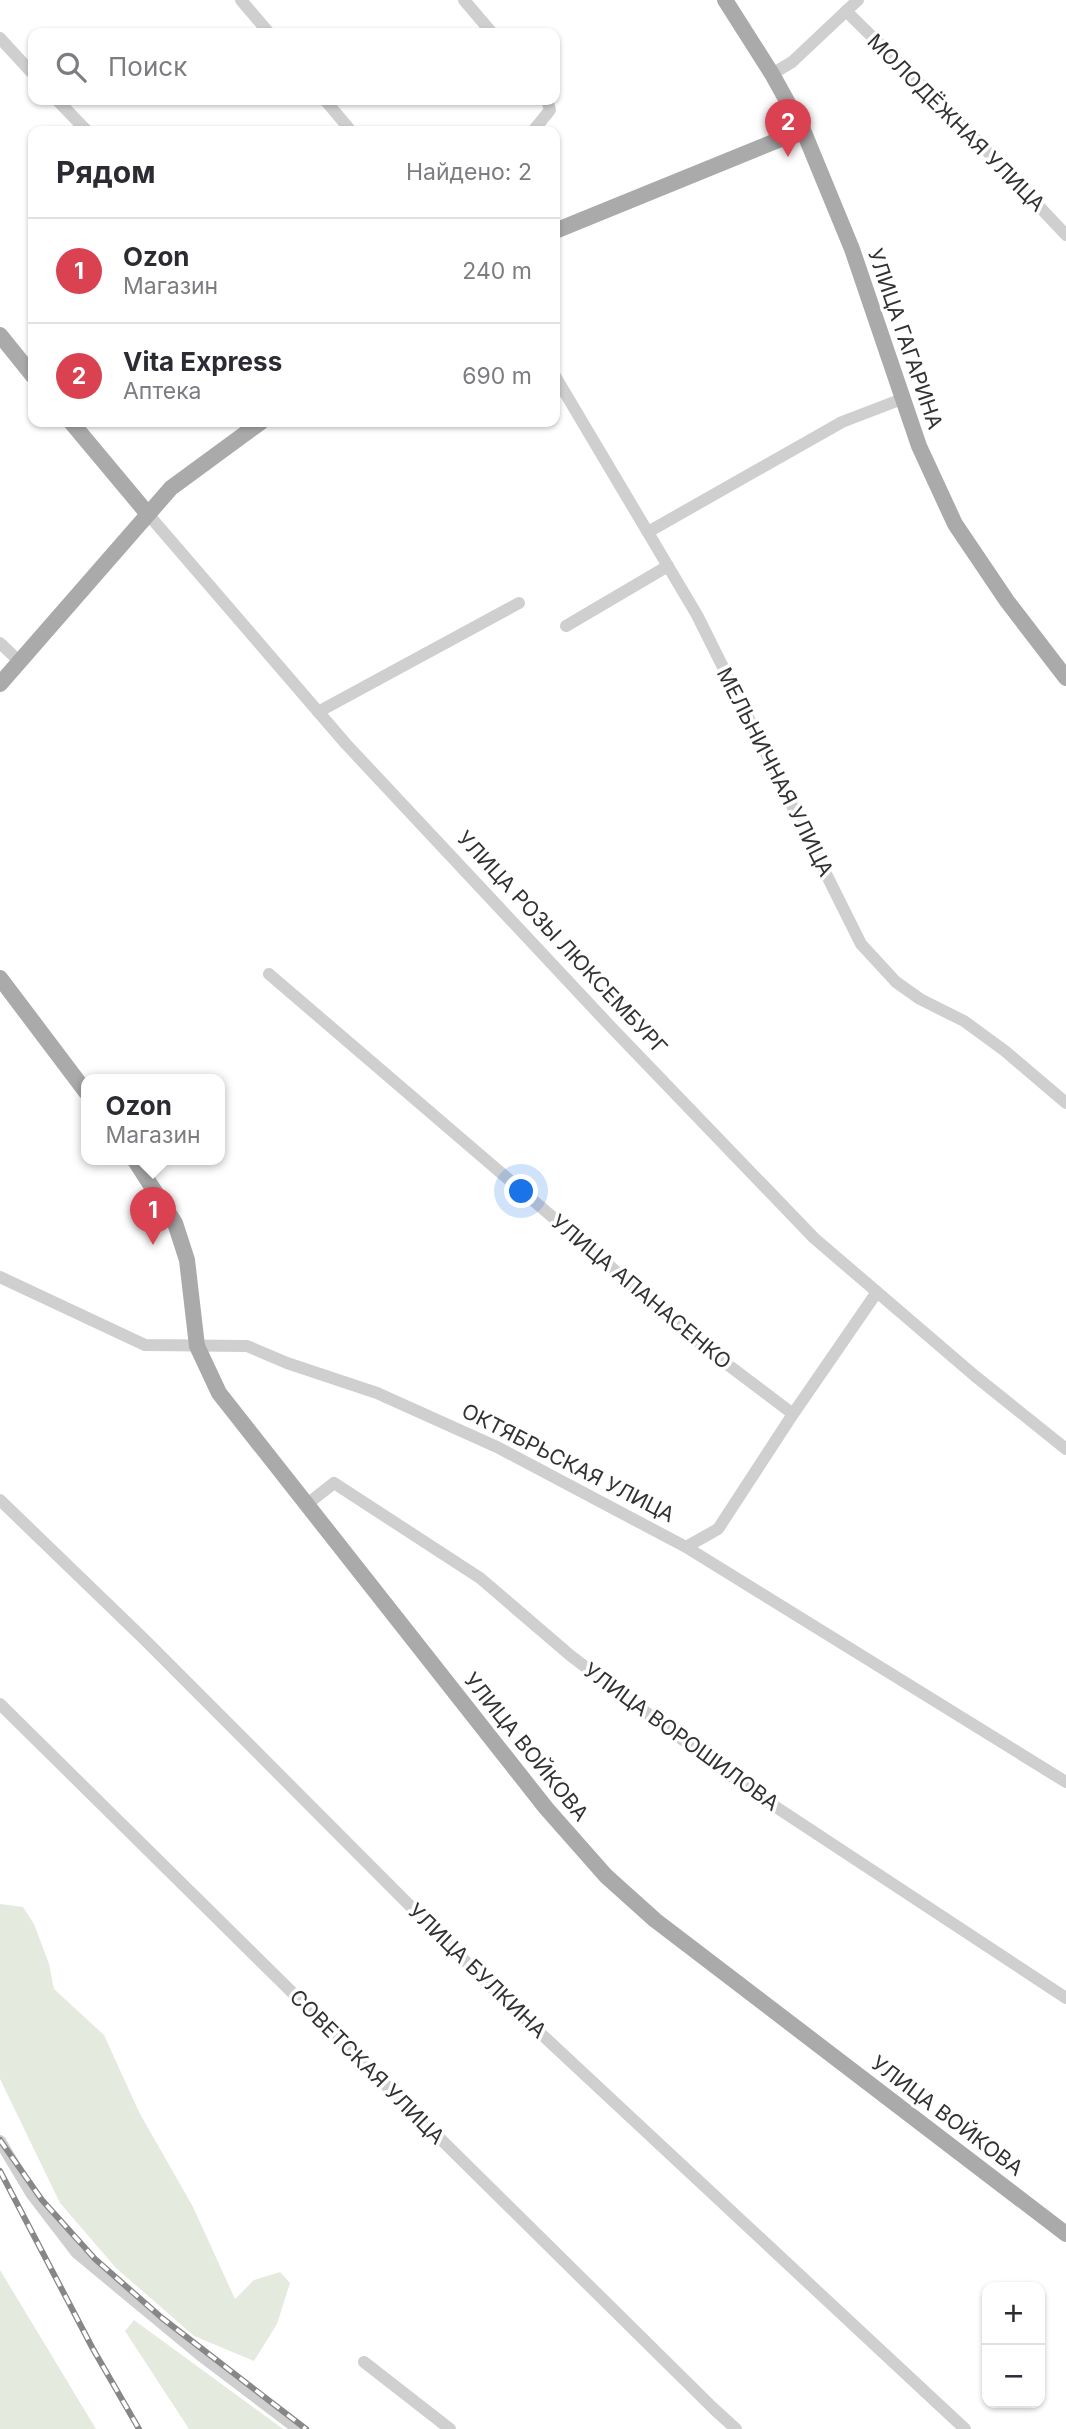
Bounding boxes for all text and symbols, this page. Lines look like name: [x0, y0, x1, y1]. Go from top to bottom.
search box: [28, 28, 560, 105]
street label: МОЛОДЁЖНАЯ УЛИЦА: [862, 28, 1051, 217]
icon: search: [52, 48, 90, 86]
text: Поиск: [108, 51, 187, 82]
pin: 2: [765, 99, 811, 157]
text: Рядом: [56, 154, 156, 190]
text: Найдено: 2: [406, 158, 532, 186]
text: Ozon: [123, 241, 190, 272]
street label: УЛИЦА ГАГАРИНА: [863, 245, 948, 432]
text: 1: [74, 257, 84, 285]
text: 240 m: [462, 257, 532, 285]
text: Магазин: [123, 272, 218, 300]
text: Vita Express: [123, 346, 282, 377]
text: 2: [72, 362, 86, 390]
text: 690 m: [462, 362, 532, 390]
text: Аптека: [123, 377, 202, 405]
street label: МЕЛЬНИЧНАЯ УЛИЦА: [712, 663, 839, 880]
street label: УЛИЦА РОЗЫ ЛЮКСЕМБУРГ: [452, 826, 673, 1060]
popup: [81, 1074, 225, 1165]
text: Ozon: [105, 1090, 172, 1121]
text: Магазин: [105, 1121, 201, 1149]
your location: [504, 1174, 538, 1208]
pin: 1: [130, 1187, 176, 1245]
street label: УЛИЦА АПАНАСЕНКО: [546, 1209, 736, 1374]
street label: ОКТЯБРЬСКАЯ УЛИЦА: [458, 1398, 679, 1527]
street label: УЛИЦА ВОРОШИЛОВА: [579, 1657, 784, 1816]
street label: УЛИЦА ВОЙКОВА: [459, 1667, 595, 1826]
street label: УЛИЦА БУЛКИНА: [403, 1898, 552, 2043]
street label: СОВЕТСКАЯ УЛИЦА: [285, 1984, 450, 2149]
street label: УЛИЦА ВОЙКОВА: [866, 2050, 1029, 2181]
map controls: [982, 2282, 1045, 2408]
button: +: [982, 2282, 1045, 2345]
button: −: [982, 2345, 1045, 2408]

